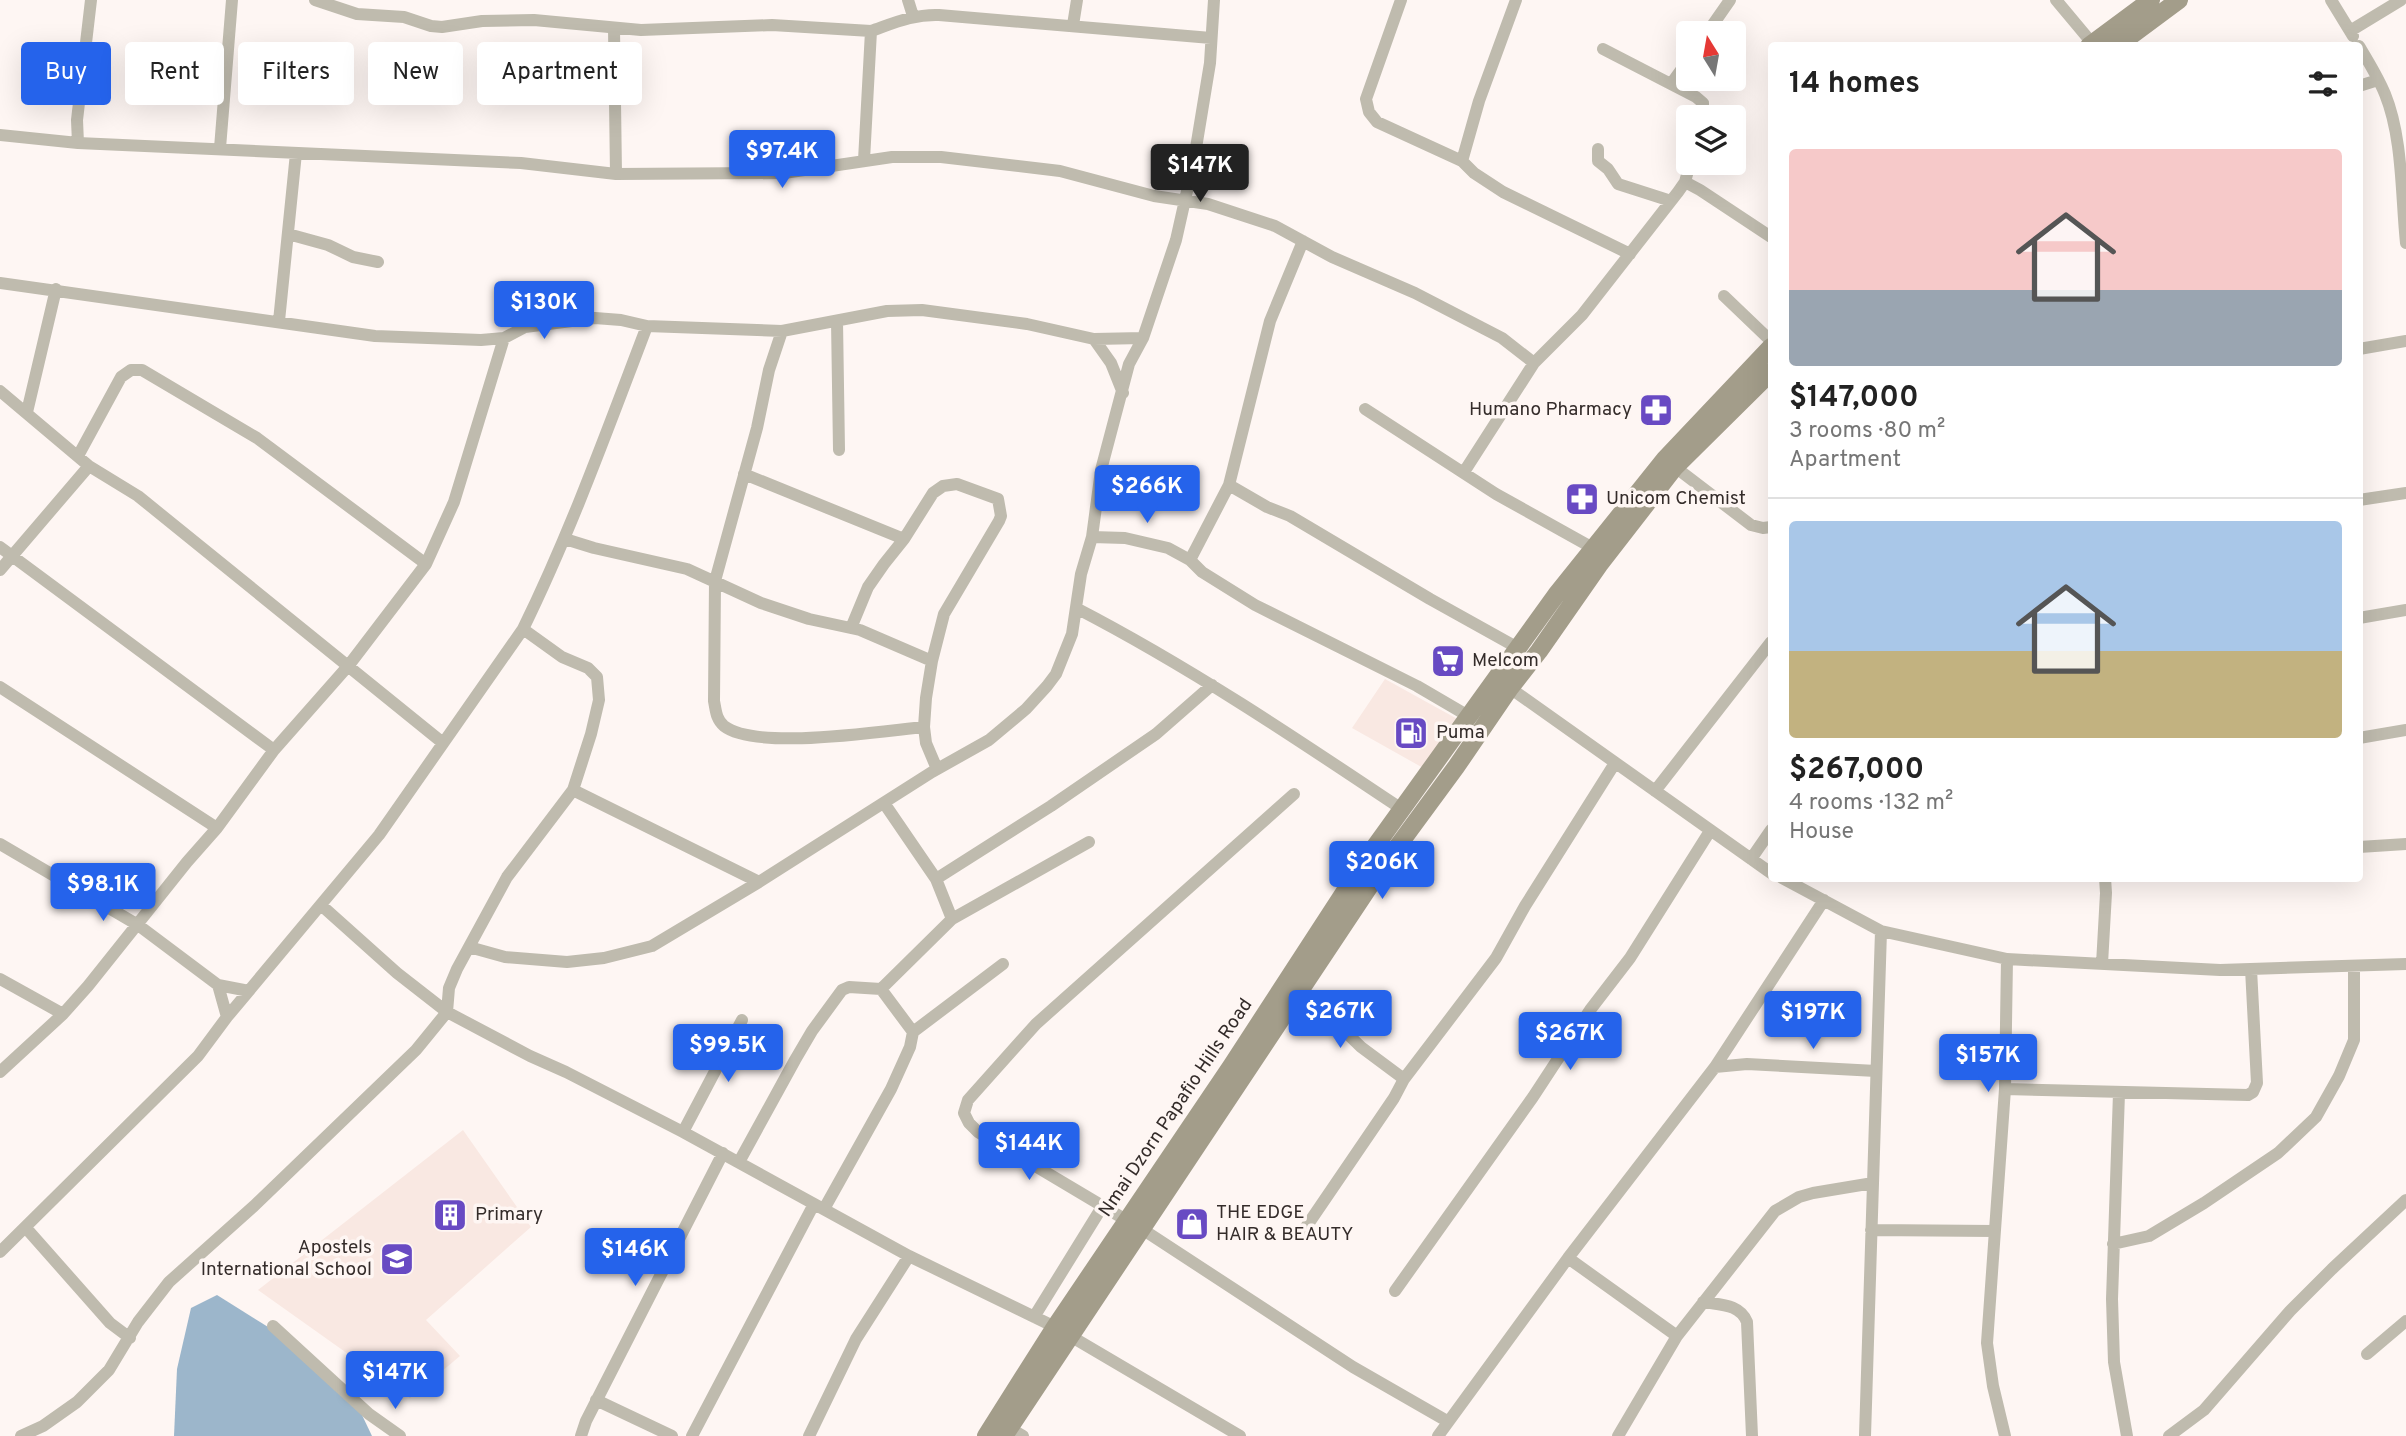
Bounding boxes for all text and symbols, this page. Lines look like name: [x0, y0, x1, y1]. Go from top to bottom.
north arrow: [1676, 21, 1746, 91]
map controls: [1676, 21, 1746, 175]
chip: Buy: [21, 42, 111, 105]
chip: Rent: [125, 42, 224, 105]
chip: Filters: [238, 42, 354, 105]
chip: New: [368, 42, 463, 105]
chip: Apartment: [477, 42, 642, 105]
icon: filters: [2304, 65, 2342, 103]
text: 14 homes: [1789, 66, 1920, 103]
button: layers: [1676, 105, 1746, 175]
pin: $97.4K: [725, 130, 839, 190]
text: $97.4K: [745, 138, 819, 167]
pin: $147K: [1151, 144, 1249, 204]
text: $147K: [1167, 152, 1233, 181]
icon: home: [2003, 194, 2129, 320]
pin: $130K: [495, 282, 593, 341]
text: $130K: [510, 289, 578, 318]
text: $147,000: [1789, 380, 1919, 417]
pharmacy icon: Humano Pharmacy: [1637, 391, 1675, 429]
place label: Humano Pharmacy: [1469, 398, 1632, 422]
text: 3 rooms · 80 m²: [1789, 417, 1945, 446]
text: Apartment: [1789, 446, 1901, 475]
pin: $266K: [1098, 466, 1196, 525]
text: $266K: [1111, 473, 1183, 502]
pharmacy icon: Unicom Chemist: [1563, 480, 1601, 518]
place label: Unicom Chemist: [1606, 487, 1746, 511]
icon: home: [2003, 566, 2129, 692]
supermarket icon: Melcom: [1429, 642, 1467, 680]
place label: Melcom: [1472, 649, 1539, 673]
fuel station icon: Puma: [1392, 714, 1430, 752]
place label: Puma: [1436, 721, 1485, 745]
text: $267,000: [1789, 752, 1924, 789]
text: 4 rooms · 132 m²: [1789, 789, 1953, 818]
text: House: [1789, 818, 1854, 847]
pin: $206K: [1333, 842, 1431, 901]
text: $206K: [1345, 849, 1419, 878]
pin: $98.1K: [46, 864, 160, 923]
text: $98.1K: [67, 871, 139, 900]
pin: $267K: [1291, 990, 1389, 1050]
pin: $197K: [1764, 992, 1862, 1051]
street label: Nmai Dzorn Papafio Hills Road: [1094, 994, 1258, 1222]
text: $267K: [1305, 998, 1375, 1027]
text: $197K: [1780, 999, 1846, 1028]
pin: $267K: [1521, 1012, 1619, 1072]
text: $267K: [1535, 1020, 1605, 1049]
pin: $99.5K: [671, 1024, 785, 1084]
text: $99.5K: [689, 1032, 767, 1061]
pin: $157K: [1939, 1034, 2037, 1094]
text: $157K: [1955, 1042, 2021, 1071]
pin: $144K: [980, 1122, 1078, 1182]
text: $144K: [995, 1130, 1063, 1159]
building icon: Primary: [431, 1196, 469, 1234]
place label: THE EDGE HAIR & BEAUTY: [1216, 1201, 1353, 1247]
place label: Primary: [475, 1203, 543, 1227]
shop icon: THE EDGE HAIR & BEAUTY: [1173, 1205, 1211, 1243]
pin: $146K: [586, 1228, 684, 1288]
place label: Apostels International School: [201, 1236, 372, 1282]
text: $146K: [601, 1236, 669, 1265]
school or university icon: Apostels International School: [378, 1240, 416, 1278]
pin: $147K: [346, 1352, 444, 1411]
text: $147K: [362, 1359, 428, 1388]

